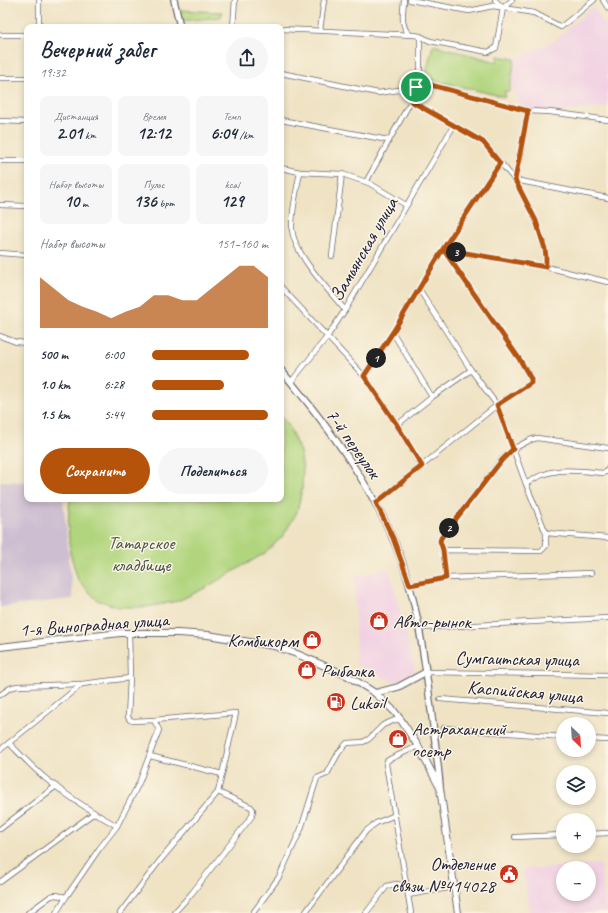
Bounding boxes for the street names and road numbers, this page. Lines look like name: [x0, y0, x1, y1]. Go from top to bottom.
street label: Замьянская улица: [324, 192, 404, 306]
street label: 7-й переулок: [320, 404, 387, 485]
street label: 1-я Виноградная улица: [19, 608, 172, 642]
street label: Сумгаитская улица: [455, 646, 580, 672]
street label: Каспийская улица: [466, 675, 585, 709]

